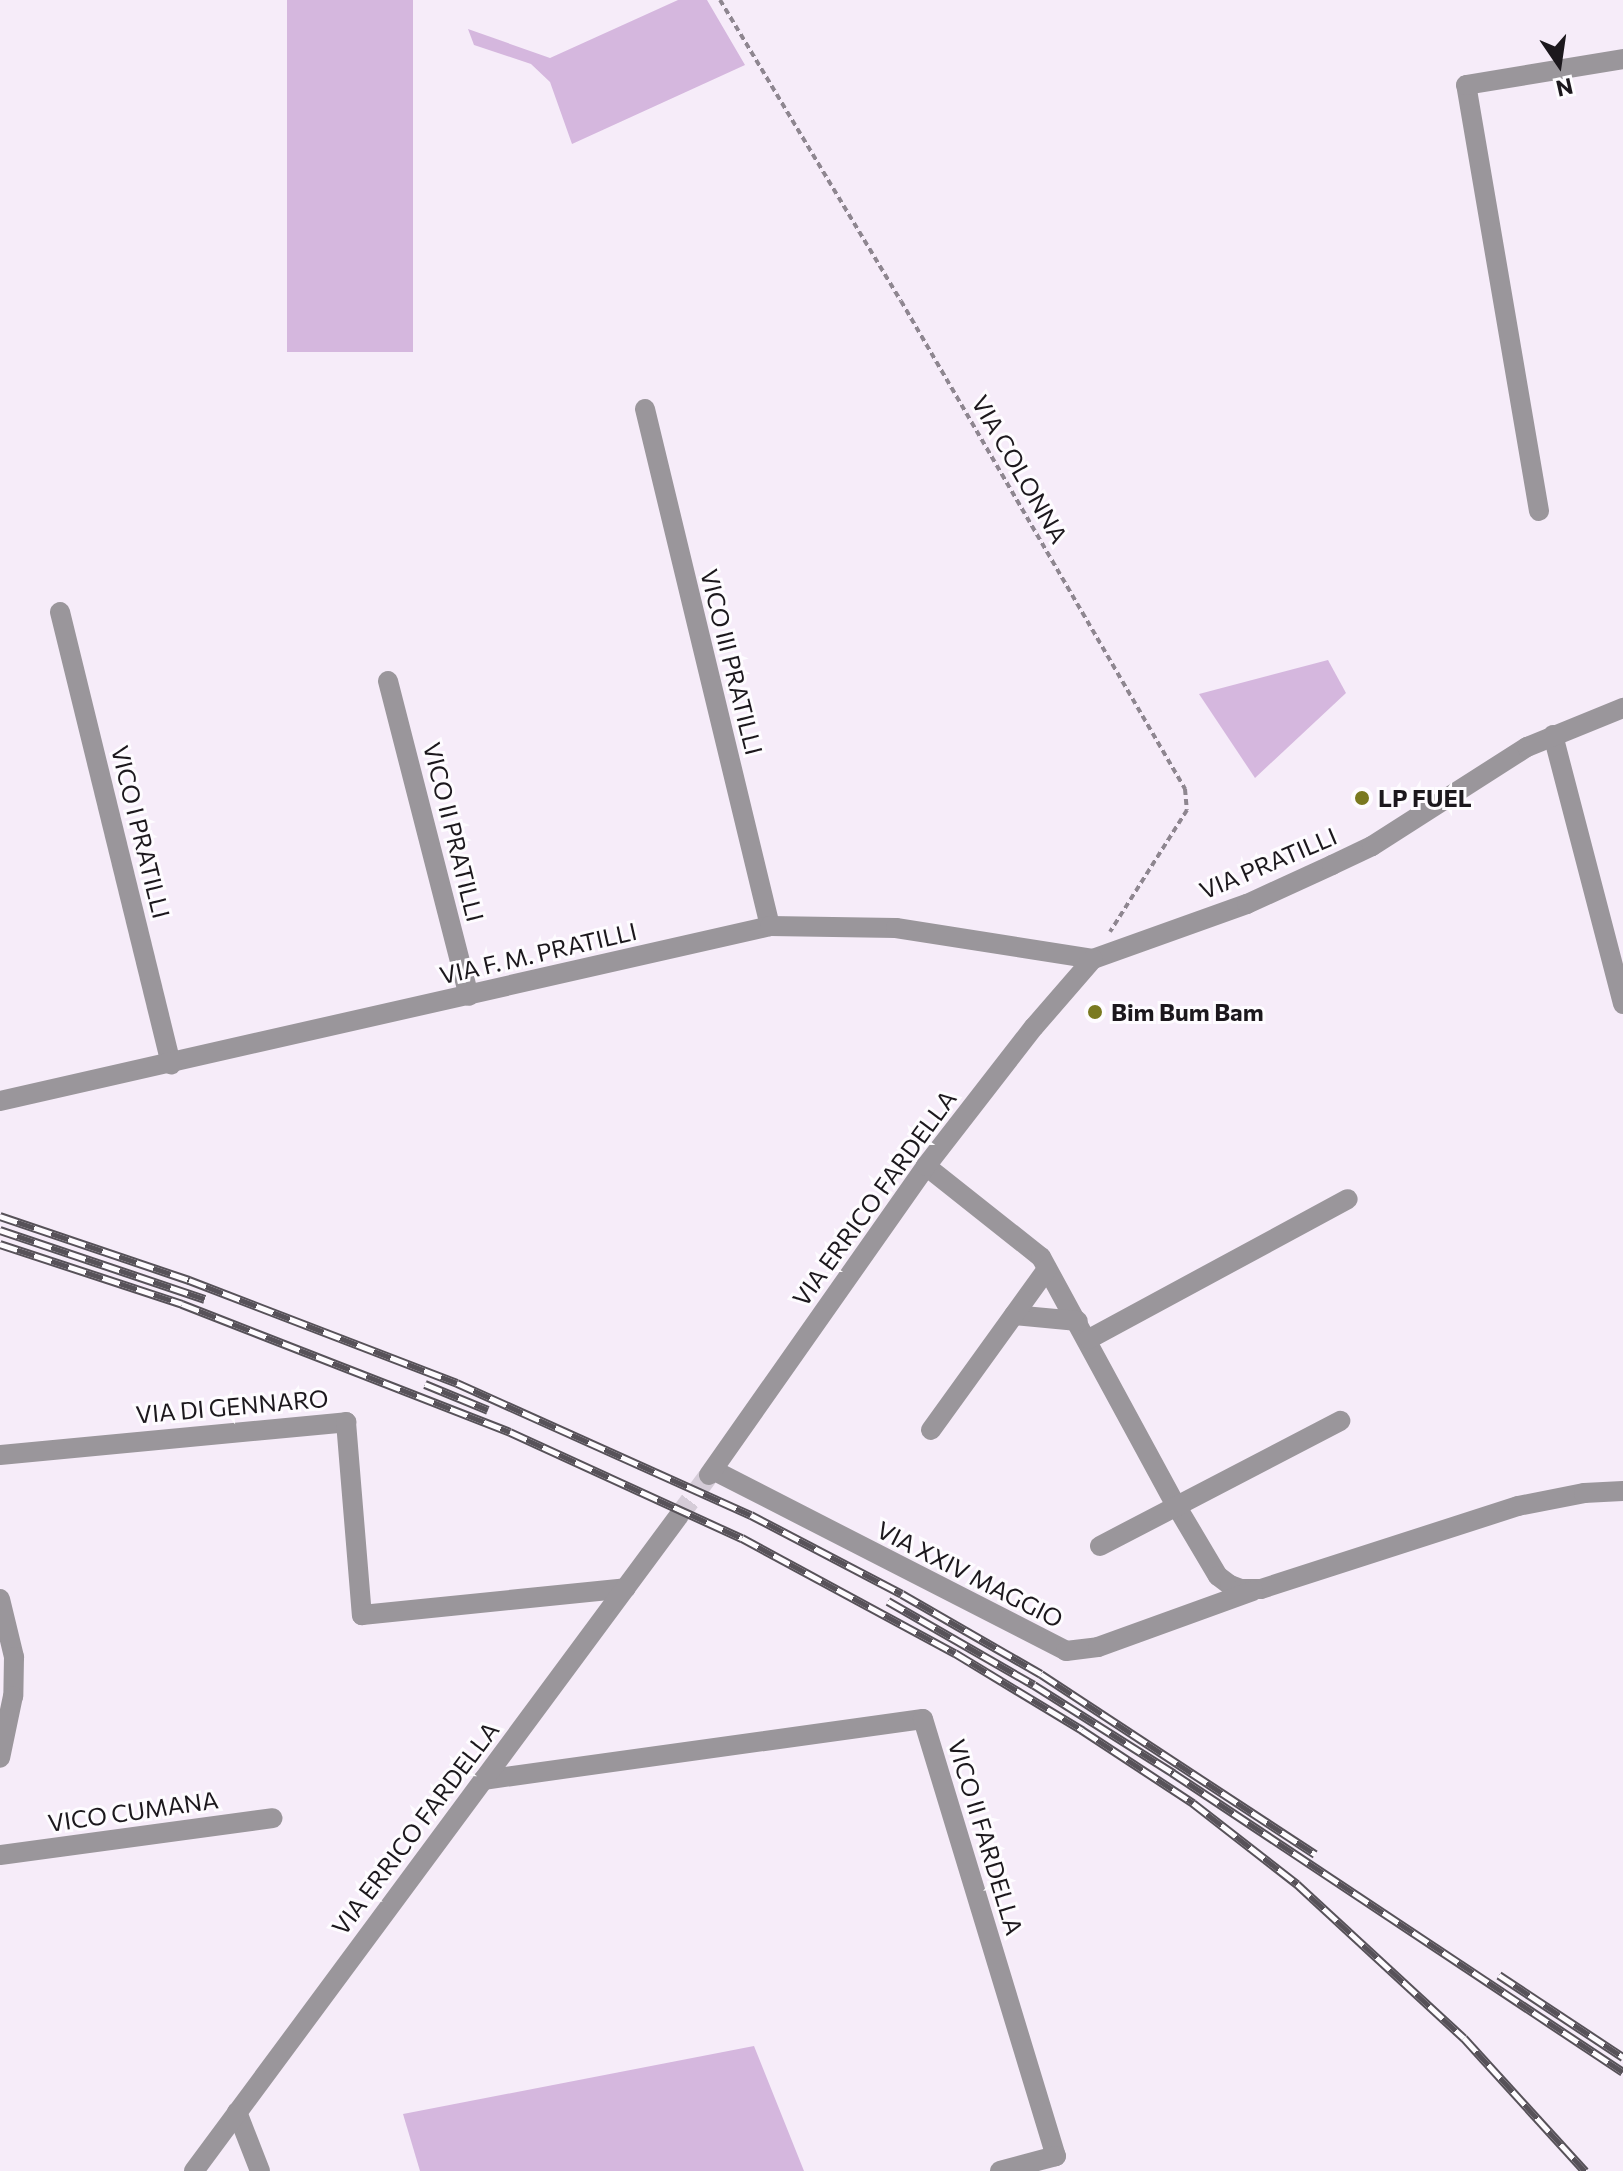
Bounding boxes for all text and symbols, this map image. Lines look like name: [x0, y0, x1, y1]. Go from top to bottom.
north arrow: [1519, 24, 1599, 104]
text: N: [1553, 73, 1576, 103]
street label: VIA COLONNA: [966, 390, 1074, 548]
street label: VICO III PRATILLI: [695, 566, 769, 758]
street label: VICO II PRATILLI: [418, 739, 490, 925]
street label: VICO I PRATILLI: [106, 743, 176, 921]
place label: LP FUEL: [1378, 784, 1472, 812]
marker: LP FUEL: [1353, 789, 1371, 807]
street label: VIA PRATILLI: [1195, 821, 1341, 905]
street label: VIA F. M. PRATILLI: [437, 916, 639, 990]
place label: Bim Bum Bam: [1111, 998, 1264, 1026]
marker: Bim Bum Bam: [1086, 1003, 1104, 1021]
street label: VIA ERRICO FARDELLA: [786, 1085, 962, 1311]
street label: VIA DI GENNARO: [135, 1383, 329, 1429]
street label: VIA XXIV MAGGIO: [872, 1515, 1068, 1633]
street label: VIA ERRICO FARDELLA: [325, 1716, 505, 1940]
street label: VICO II FARDELLA: [943, 1736, 1029, 1938]
street label: VICO CUMANA: [46, 1785, 220, 1837]

